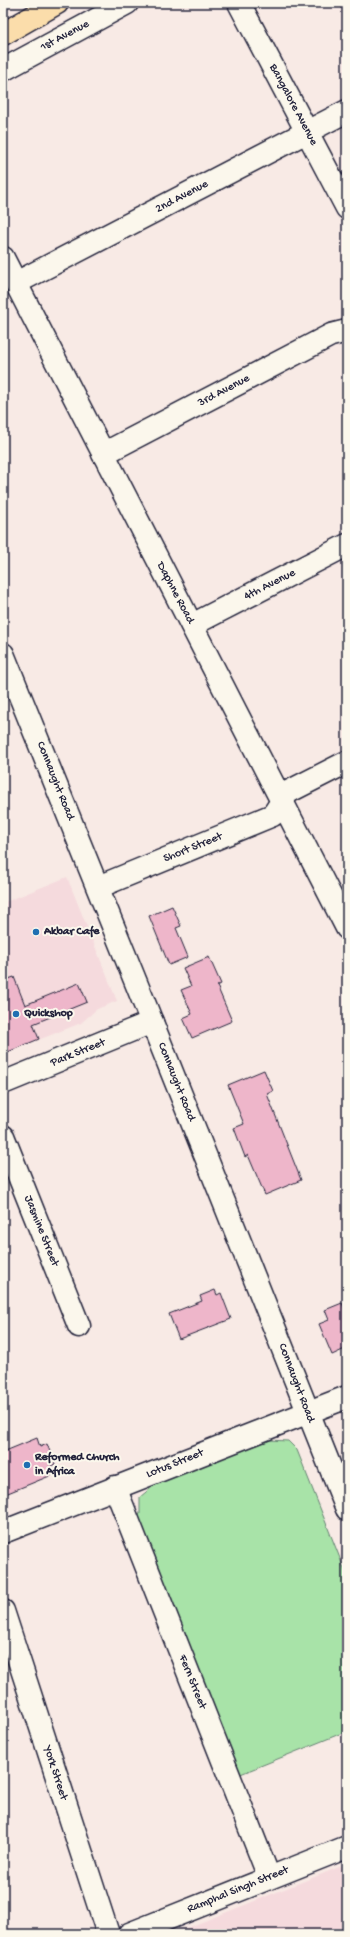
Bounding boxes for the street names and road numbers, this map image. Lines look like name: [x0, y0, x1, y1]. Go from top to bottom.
street label: 1st Avenue: [37, 17, 92, 55]
street label: Bangalore Avenue: [265, 61, 321, 149]
street label: 2nd Avenue: [153, 177, 211, 217]
street label: 3rd Avenue: [195, 371, 253, 411]
street label: Daphne Road: [152, 559, 198, 627]
street label: 4th Avenue: [242, 566, 299, 604]
street label: Connaught Road: [33, 740, 78, 823]
street label: Short Street: [162, 829, 225, 866]
street label: Park Street: [48, 1035, 108, 1071]
street label: Connaught Road: [154, 1041, 199, 1124]
street label: Jasmine Street: [20, 1193, 62, 1270]
street label: Connaught Road: [274, 1341, 318, 1425]
street label: Lotus Street: [144, 1446, 207, 1482]
street label: Fern Street: [174, 1652, 210, 1712]
street label: York Street: [39, 1743, 71, 1803]
street label: Ramphal Singh Street: [185, 1863, 292, 1917]

